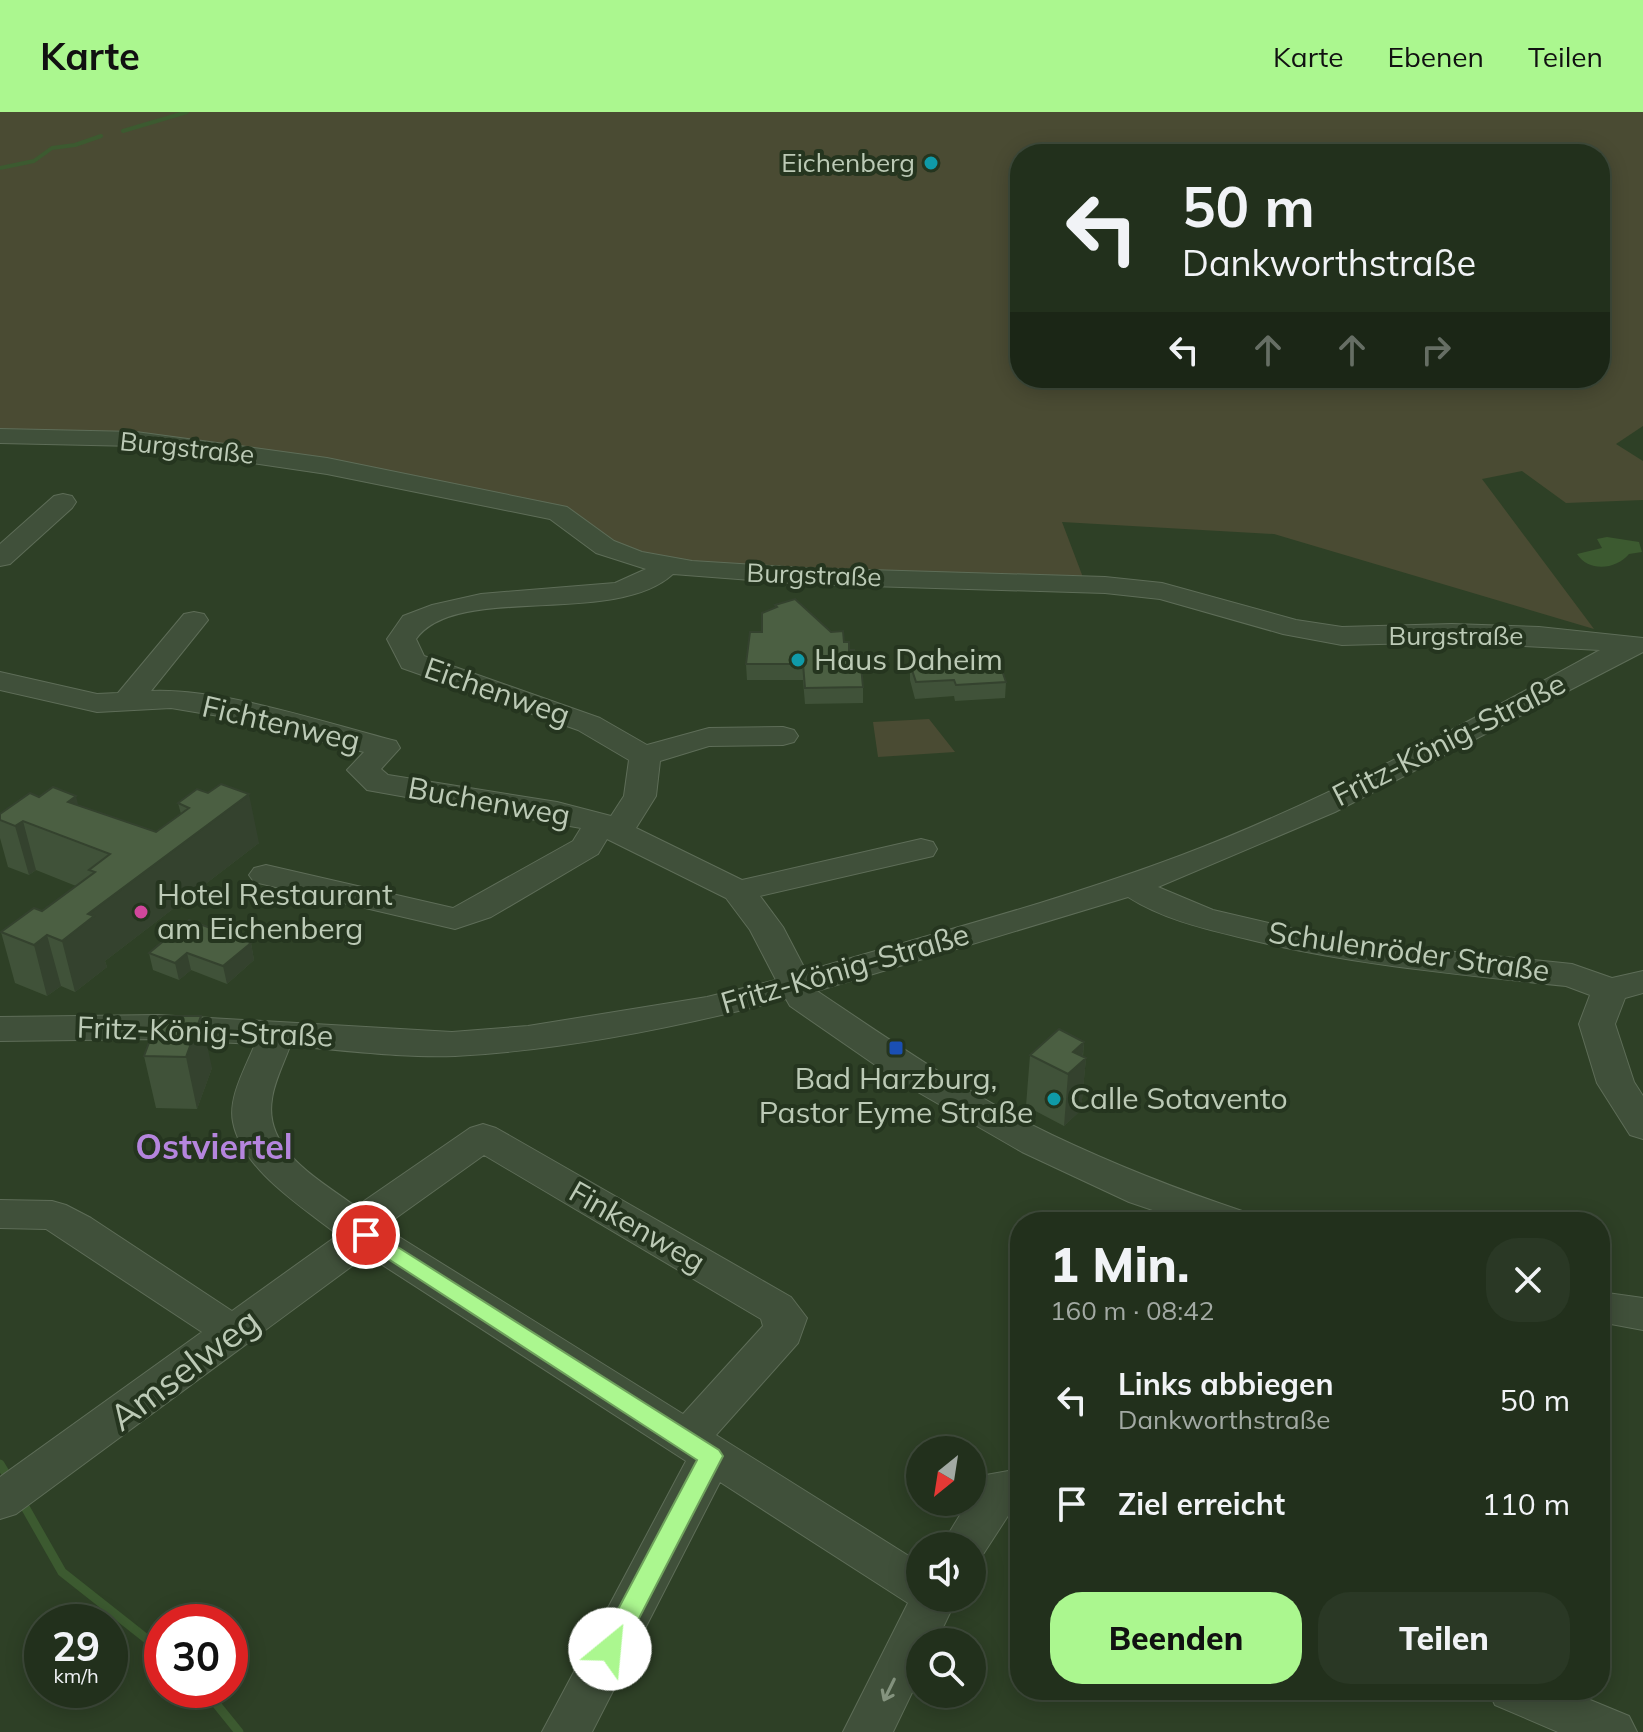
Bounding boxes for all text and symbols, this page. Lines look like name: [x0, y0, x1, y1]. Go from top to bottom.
text: Karte: [40, 32, 140, 80]
text: Karte: [1273, 39, 1343, 74]
text: Ebenen: [1387, 39, 1484, 74]
text: Teilen: [1528, 39, 1603, 74]
place label: Eichenberg: [781, 146, 915, 179]
marker: Eichenberg: [922, 154, 940, 172]
text: 50 m: [1182, 171, 1315, 241]
icon: left: [1050, 176, 1154, 280]
text: Dankworthstraße: [1182, 240, 1476, 285]
icon: left: [1162, 328, 1206, 372]
icon: ahead: [1246, 328, 1290, 372]
icon: ahead: [1330, 328, 1374, 372]
icon: right: [1414, 328, 1458, 372]
street label: Burgstraße: [118, 424, 256, 471]
street label: Burgstraße: [746, 556, 882, 593]
street label: Burgstraße: [1388, 619, 1524, 652]
place label: Haus Daheim: [814, 640, 1003, 678]
street label: Eichenweg: [420, 648, 575, 734]
marker: Haus Daheim: [789, 651, 807, 669]
street label: Fritz-König-Straße: [1326, 664, 1571, 814]
street label: Fichtenweg: [199, 686, 364, 760]
street label: Buchenweg: [405, 768, 573, 834]
place label: Hotel Restaurant am Eichenberg: [157, 875, 393, 947]
marker: Hotel Restaurant am Eichenberg: [132, 903, 150, 921]
street label: Schulenröder Straße: [1266, 912, 1552, 990]
street label: Fritz-König-Straße: [716, 914, 973, 1022]
street label: Fritz-König-Straße: [76, 1008, 334, 1054]
marker: Bad Harzburg, Pastor Eyme Straße: [887, 1039, 905, 1057]
place label: Bad Harzburg, Pastor Eyme Straße: [759, 1059, 1033, 1131]
place label: Calle Sotavento: [1070, 1079, 1288, 1117]
marker: Calle Sotavento: [1045, 1090, 1063, 1108]
district label: Ostviertel: [135, 1125, 293, 1168]
street label: Finkenweg: [563, 1172, 712, 1280]
pin: [332, 1201, 400, 1269]
icon: arrive: [344, 1213, 388, 1257]
text: 1 Min.: [1050, 1234, 1190, 1294]
button: close: [1486, 1238, 1570, 1322]
text: 160 m · 08:42: [1050, 1294, 1214, 1327]
street label: Amselweg: [100, 1298, 268, 1440]
text: Links abbiegen: [1118, 1365, 1334, 1403]
icon: left: [1050, 1378, 1094, 1422]
text: 50 m: [1500, 1381, 1570, 1419]
text: Dankworthstraße: [1118, 1403, 1330, 1436]
north arrow: [906, 1436, 986, 1516]
map controls: [906, 1436, 986, 1708]
icon: arrive: [1050, 1482, 1094, 1526]
text: Ziel erreicht: [1118, 1485, 1285, 1523]
text: 110 m: [1482, 1485, 1570, 1523]
button: sound: [906, 1532, 986, 1612]
button: Beenden: [1050, 1592, 1302, 1684]
button: Teilen: [1318, 1592, 1570, 1684]
speed limit sign: 30: [144, 1604, 248, 1708]
position arrow: [568, 1607, 652, 1691]
text: 29: [52, 1621, 100, 1671]
button: search: [906, 1628, 986, 1708]
text: km/h: [53, 1663, 99, 1688]
one-way arrow: [880, 1678, 896, 1702]

